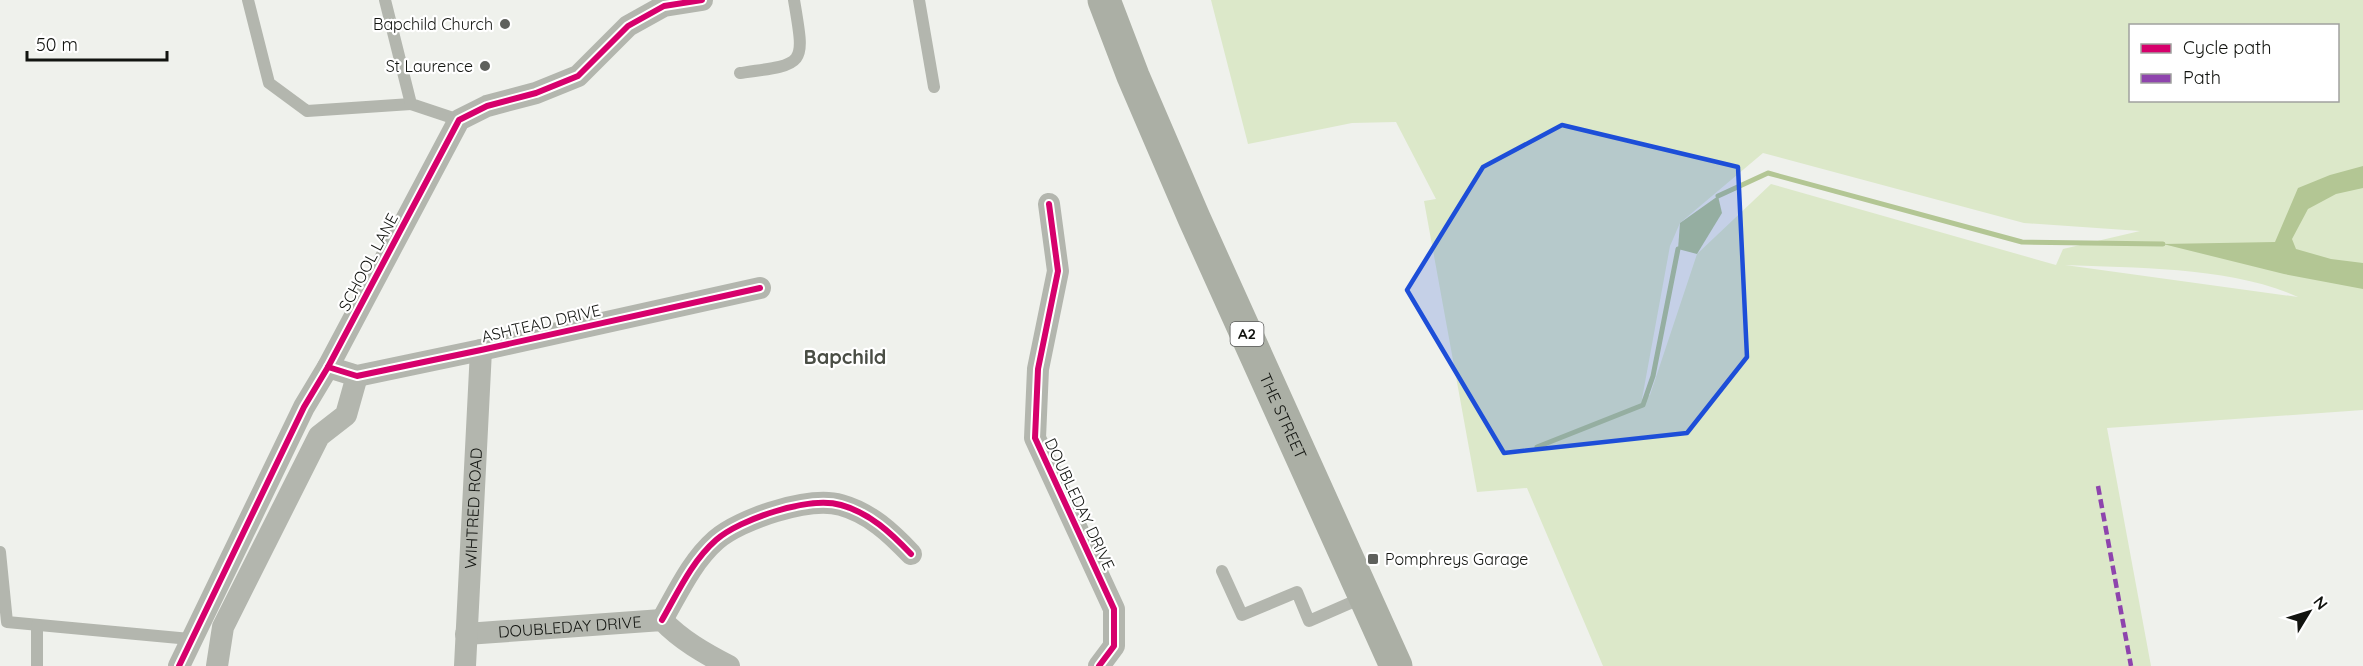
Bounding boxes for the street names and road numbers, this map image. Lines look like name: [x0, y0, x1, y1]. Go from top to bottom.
street label: SCHOOL LANE: [334, 210, 402, 314]
street label: ASHTEAD DRIVE: [479, 300, 603, 346]
road number: A2: [1230, 322, 1264, 346]
street label: THE STREET: [1255, 370, 1311, 462]
street label: DOUBLEDAY DRIVE: [1041, 435, 1119, 573]
street label: WIHTRED ROAD: [460, 447, 486, 569]
street label: DOUBLEDAY DRIVE: [497, 611, 642, 642]

